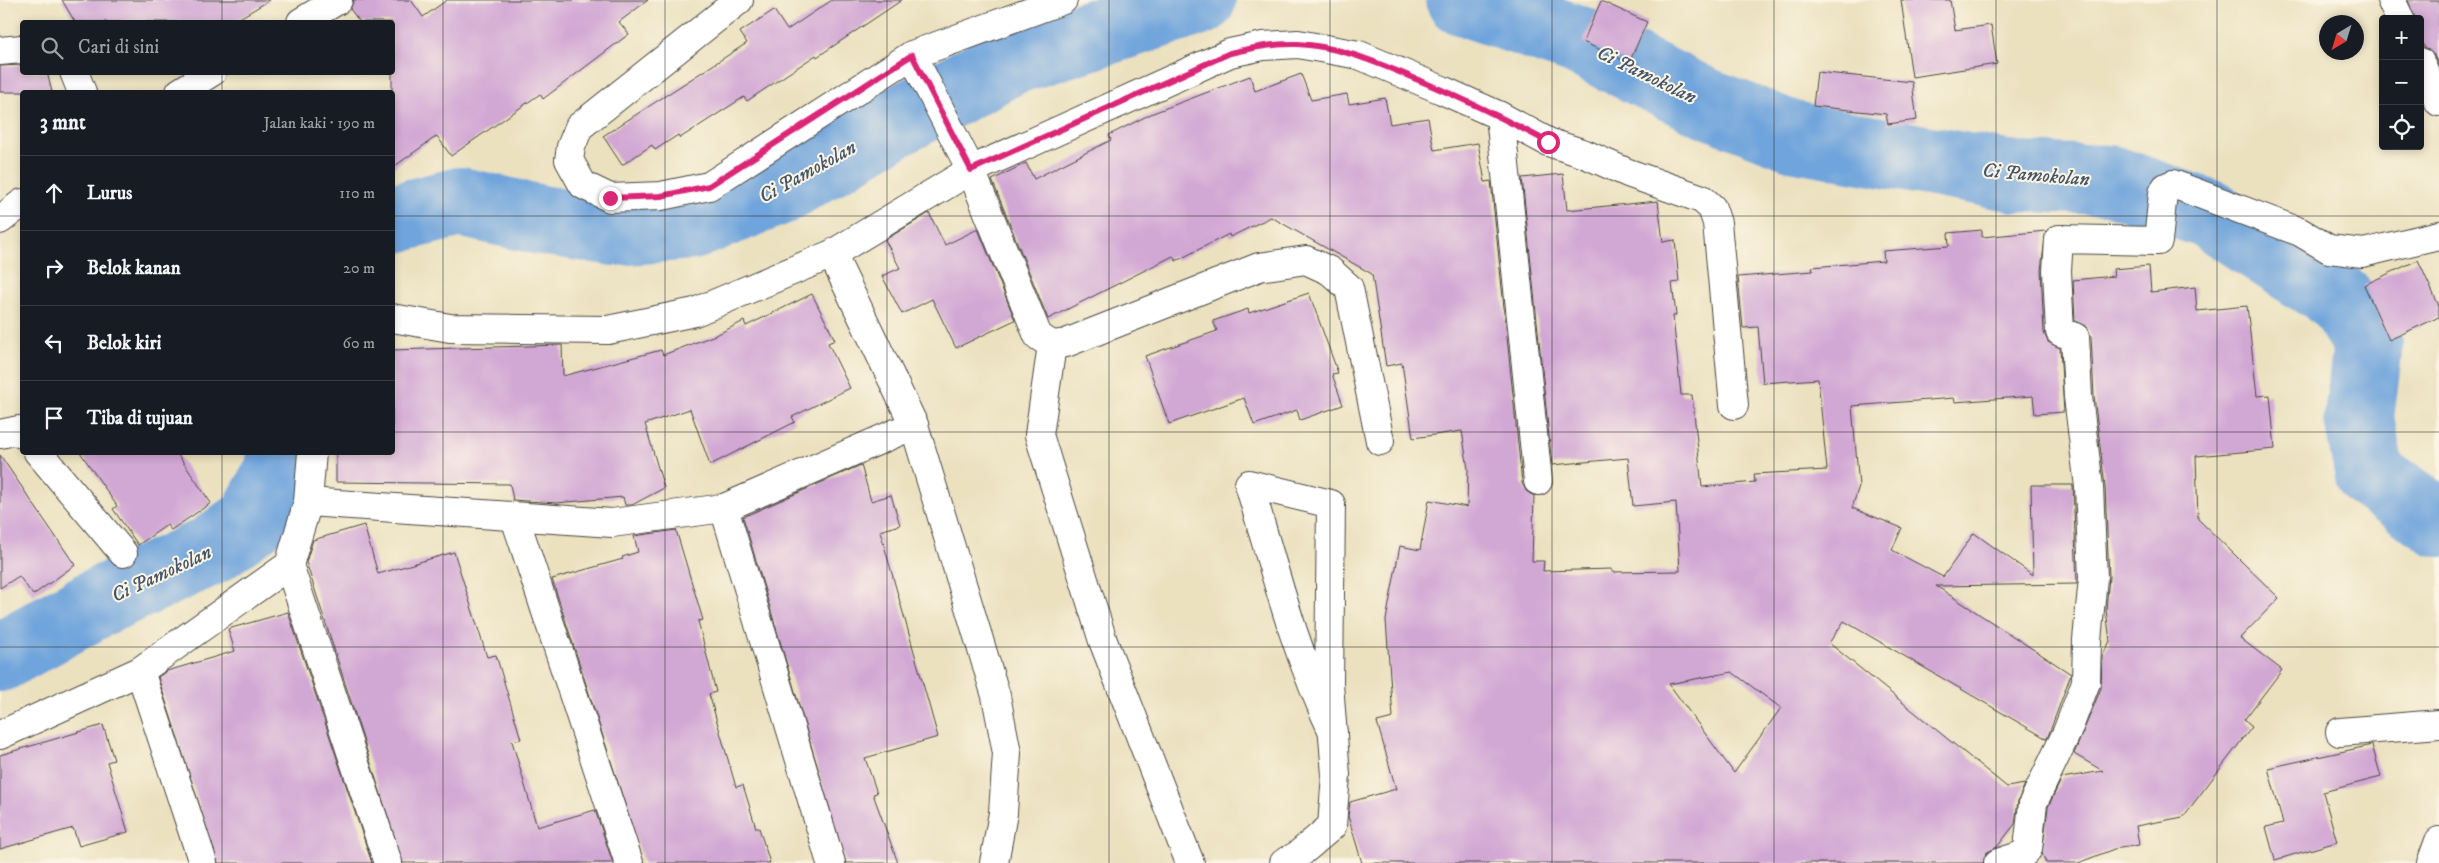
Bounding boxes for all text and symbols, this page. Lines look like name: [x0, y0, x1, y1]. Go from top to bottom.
north arrow: [2319, 15, 2364, 60]
map controls: [2379, 15, 2424, 150]
button: +: [2379, 15, 2424, 60]
search box: [20, 20, 395, 75]
icon: search: [38, 34, 66, 62]
text: Cari di sini: [78, 36, 159, 59]
water label: Ci Pamokolan: [1592, 40, 1700, 110]
button: −: [2379, 60, 2424, 105]
button: locate: [2379, 105, 2424, 150]
text: 3 mnt: [40, 110, 86, 136]
text: Jalan kaki · 190 m: [263, 113, 375, 133]
route start: [1537, 131, 1560, 154]
water label: Ci Pamokolan: [754, 135, 861, 209]
water label: Ci Pamokolan: [1981, 158, 2091, 193]
icon: ahead: [40, 179, 68, 207]
text: Lurus: [87, 182, 132, 205]
text: 110 m: [339, 183, 375, 203]
route end: [599, 187, 622, 210]
icon: right: [40, 254, 68, 282]
text: Belok kanan: [87, 257, 181, 280]
text: 20 m: [343, 258, 375, 278]
icon: left: [40, 329, 68, 357]
text: Belok kiri: [87, 332, 161, 355]
text: 60 m: [343, 333, 375, 353]
icon: arrive: [40, 404, 68, 432]
text: Tiba di tujuan: [87, 407, 193, 430]
water label: Ci Pamokolan: [107, 540, 216, 608]

